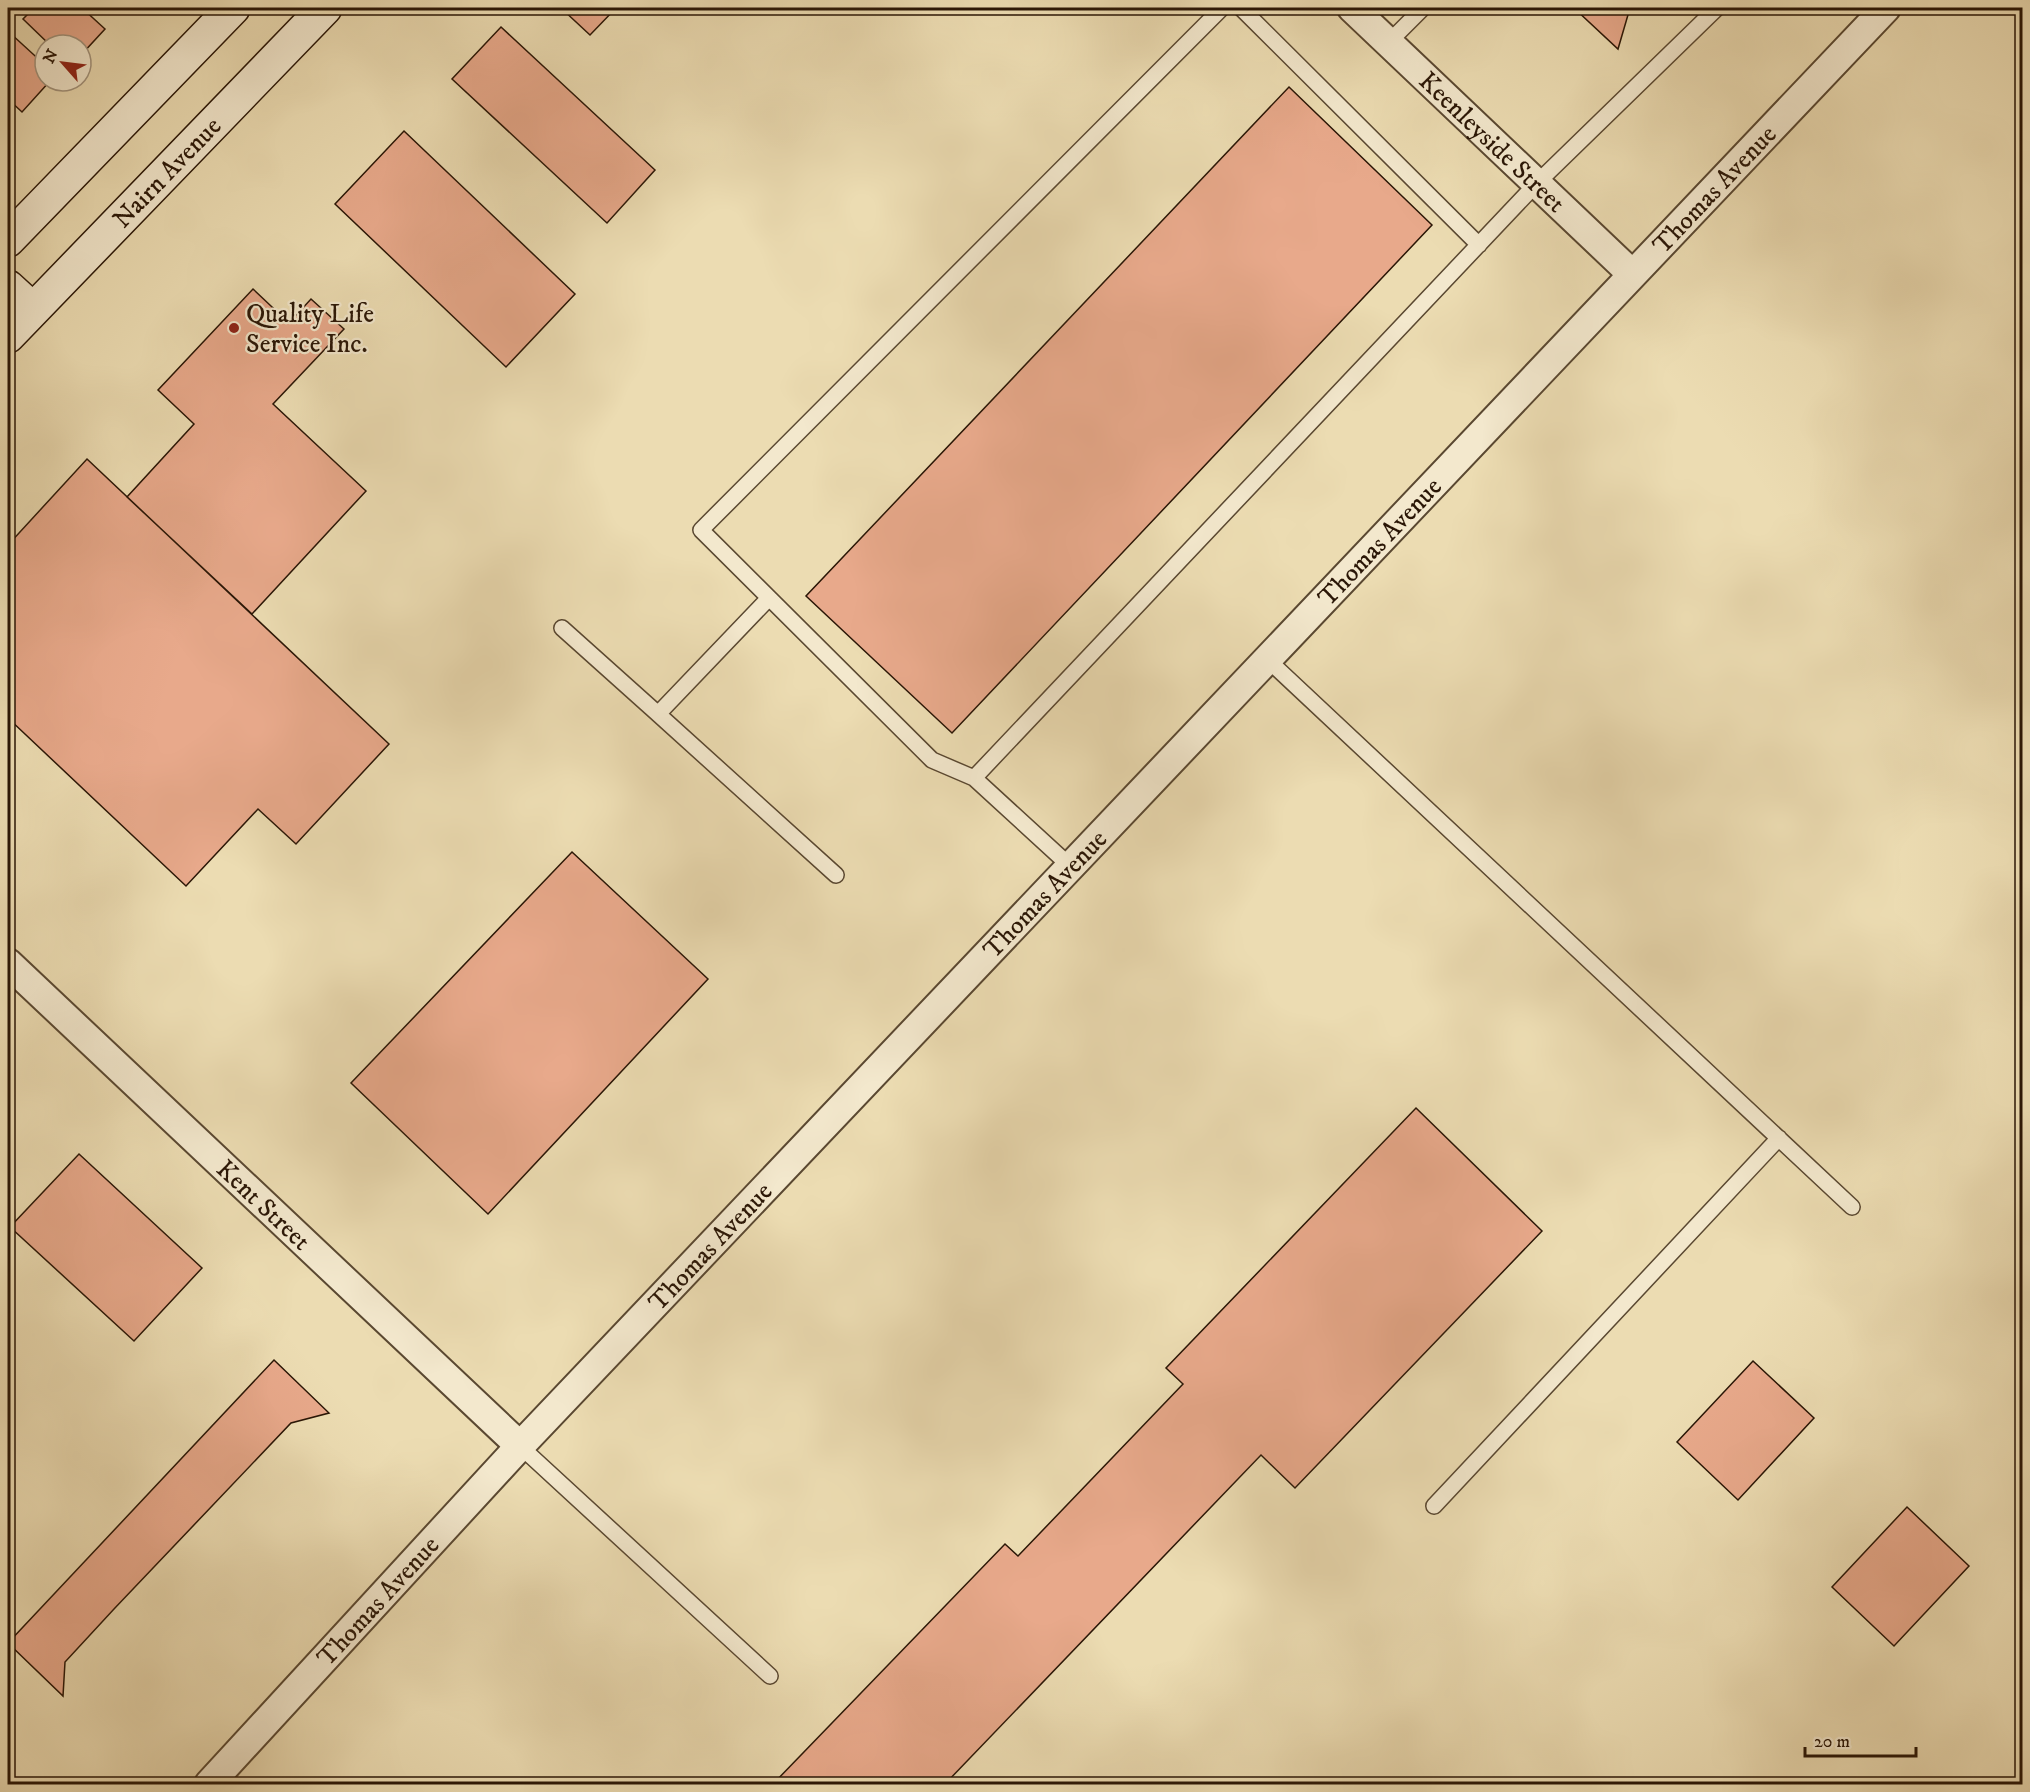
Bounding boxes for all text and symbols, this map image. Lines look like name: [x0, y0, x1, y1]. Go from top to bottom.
north arrow: [33, 33, 93, 93]
text: N: [39, 46, 63, 67]
street label: Keenleyside Street: [1411, 65, 1572, 220]
street label: Nairn Avenue: [106, 110, 229, 236]
street label: Thomas Avenue: [1646, 119, 1784, 262]
place label: Quality Life Service Inc.: [246, 298, 374, 361]
marker: Quality Life Service Inc.: [227, 321, 241, 335]
street label: Thomas Avenue: [1311, 471, 1449, 614]
street label: Thomas Avenue: [977, 823, 1115, 966]
street label: Kent Street: [209, 1153, 317, 1258]
street label: Thomas Avenue: [642, 1176, 780, 1319]
street label: Thomas Avenue: [310, 1530, 447, 1674]
scale bar: [1805, 1720, 1916, 1758]
text: 20 m: [1814, 1731, 1850, 1753]

